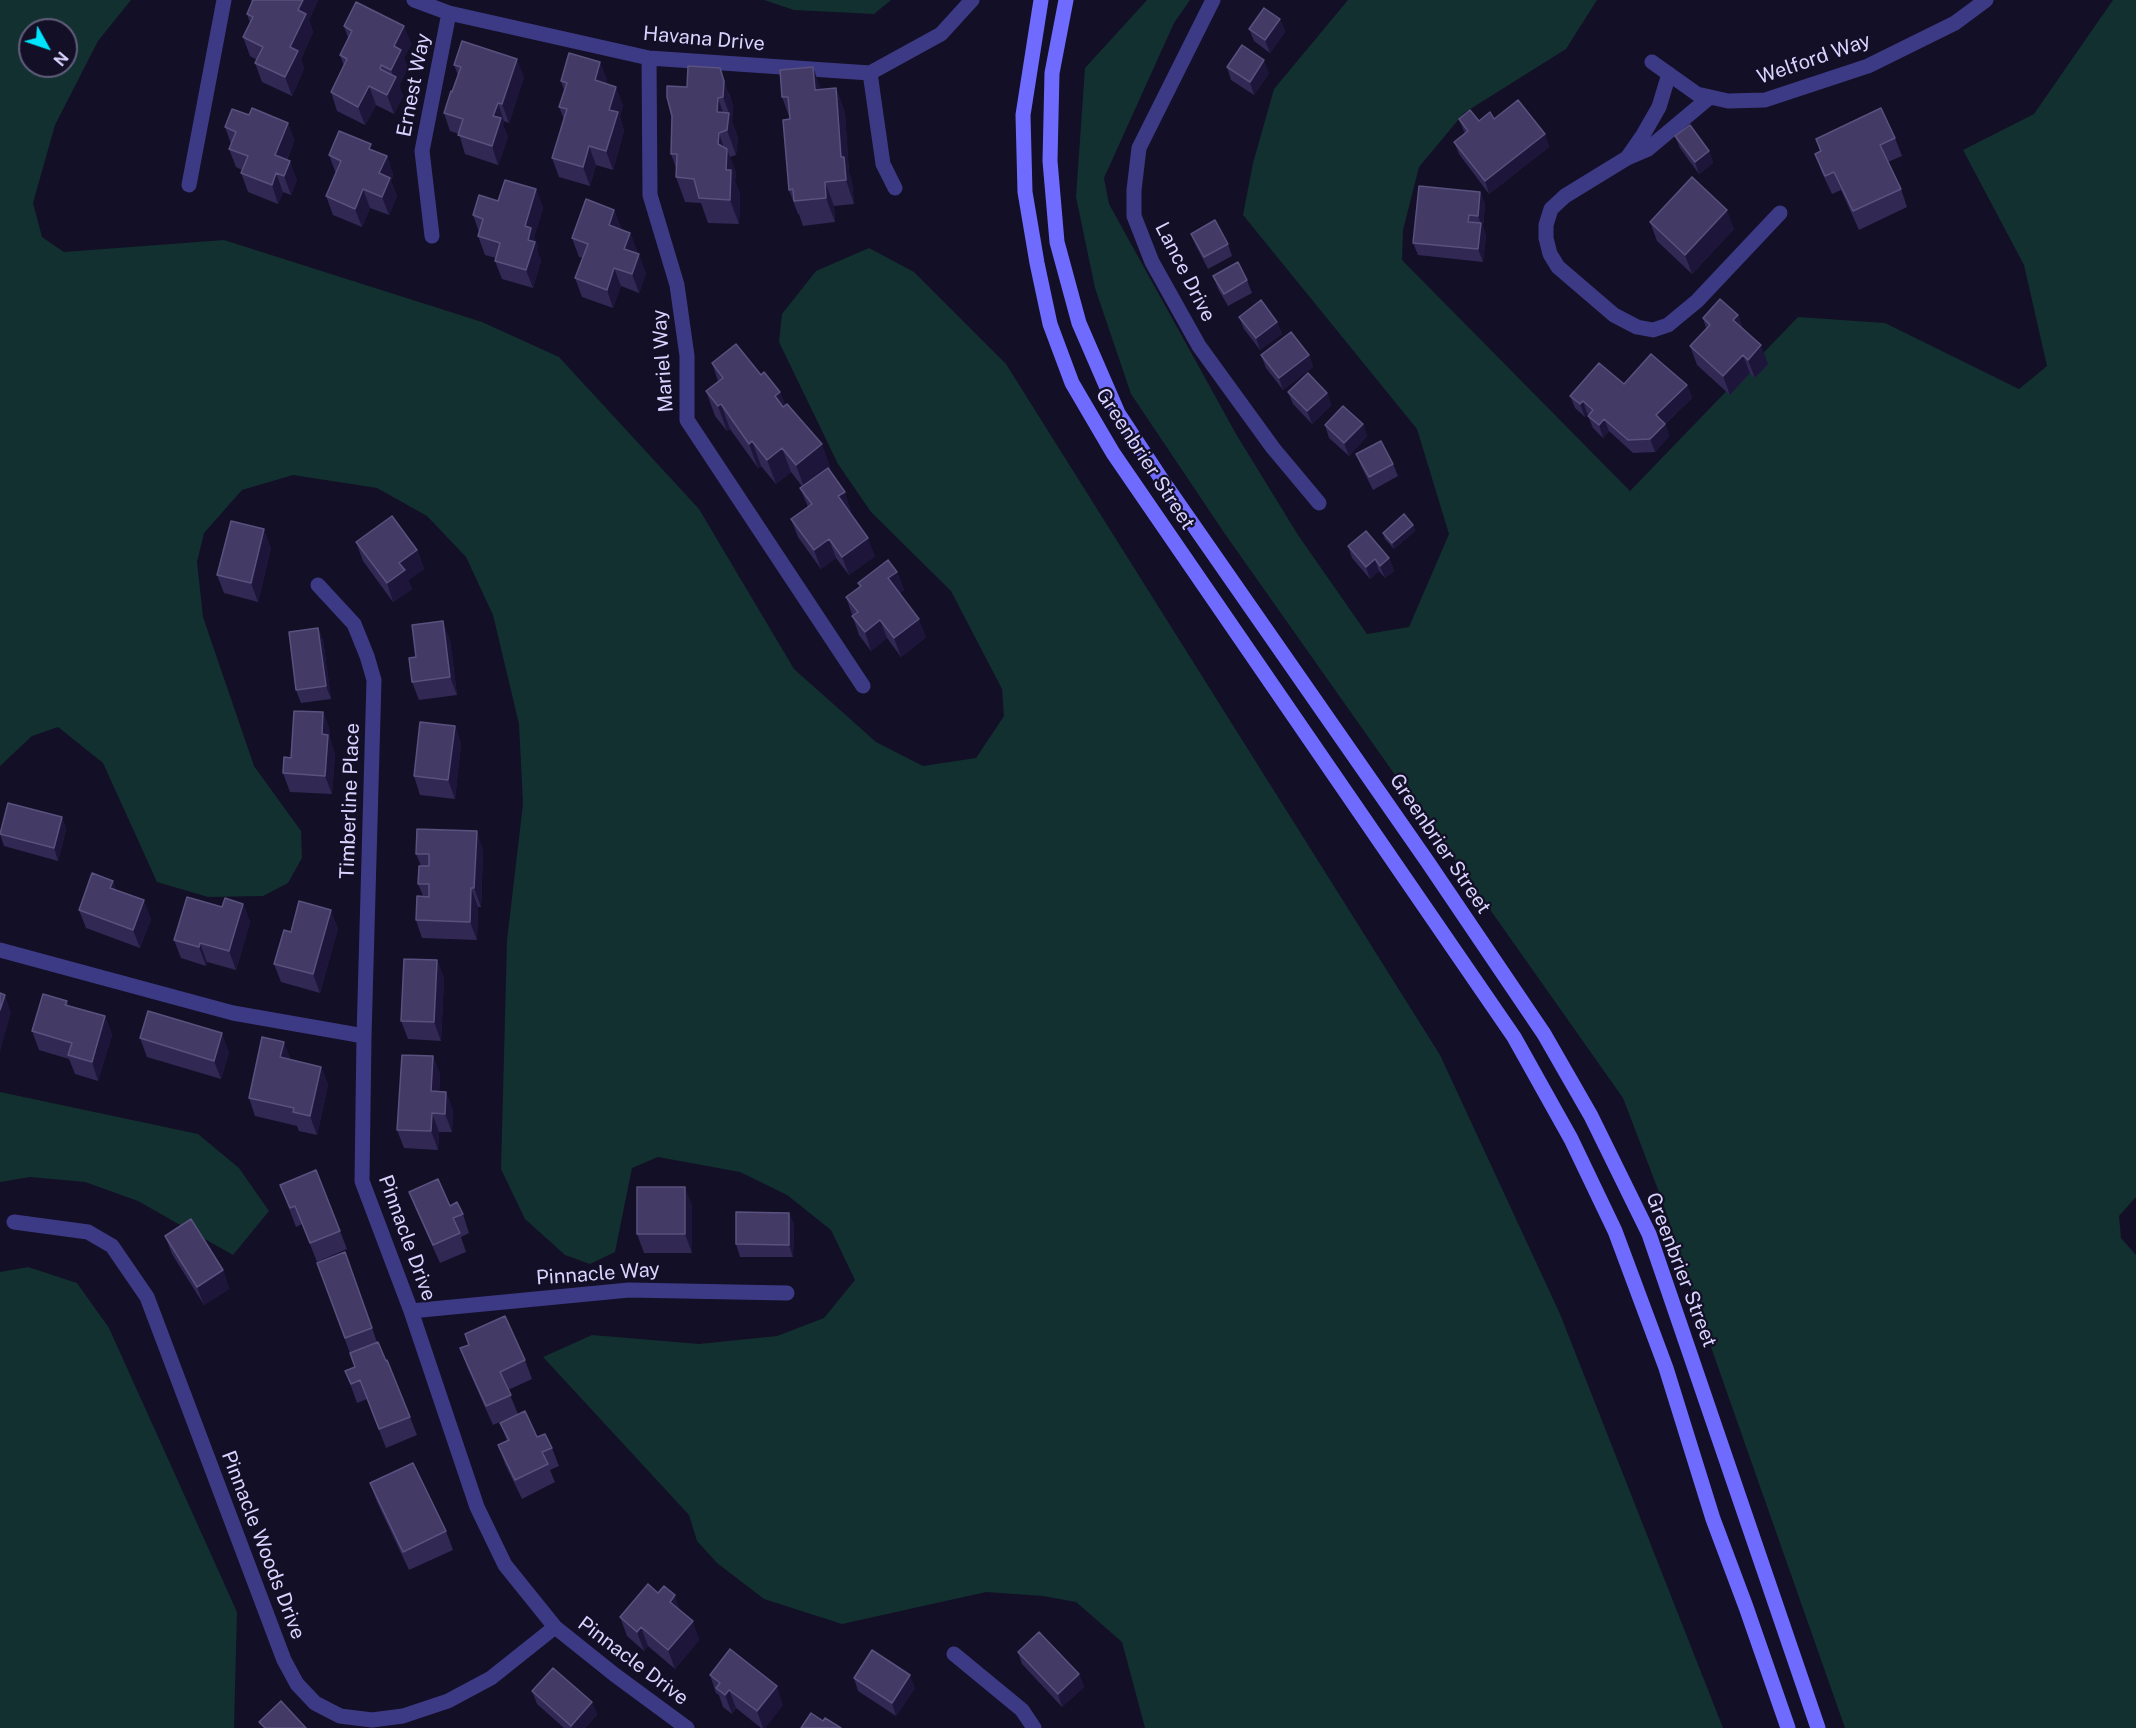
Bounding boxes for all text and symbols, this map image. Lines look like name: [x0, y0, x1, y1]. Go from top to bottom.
north arrow: [18, 18, 78, 78]
street label: Havana Drive: [642, 22, 766, 56]
street label: Welford Way: [1754, 28, 1874, 90]
street label: Ernest Way: [392, 31, 436, 139]
text: N: [49, 48, 72, 70]
street label: Lance Drive: [1150, 218, 1220, 326]
street label: Mariel Way: [647, 309, 679, 413]
street label: Greenbrier Street: [1090, 384, 1200, 534]
street label: Timberline Place: [335, 723, 365, 879]
street label: Greenbrier Street: [1384, 769, 1496, 919]
street label: Pinnacle Drive: [373, 1172, 441, 1304]
street label: Greenbrier Street: [1640, 1189, 1722, 1351]
street label: Pinnacle Way: [535, 1258, 661, 1290]
street label: Pinnacle Woods Drive: [216, 1447, 310, 1643]
street label: Pinnacle Drive: [573, 1612, 693, 1710]

